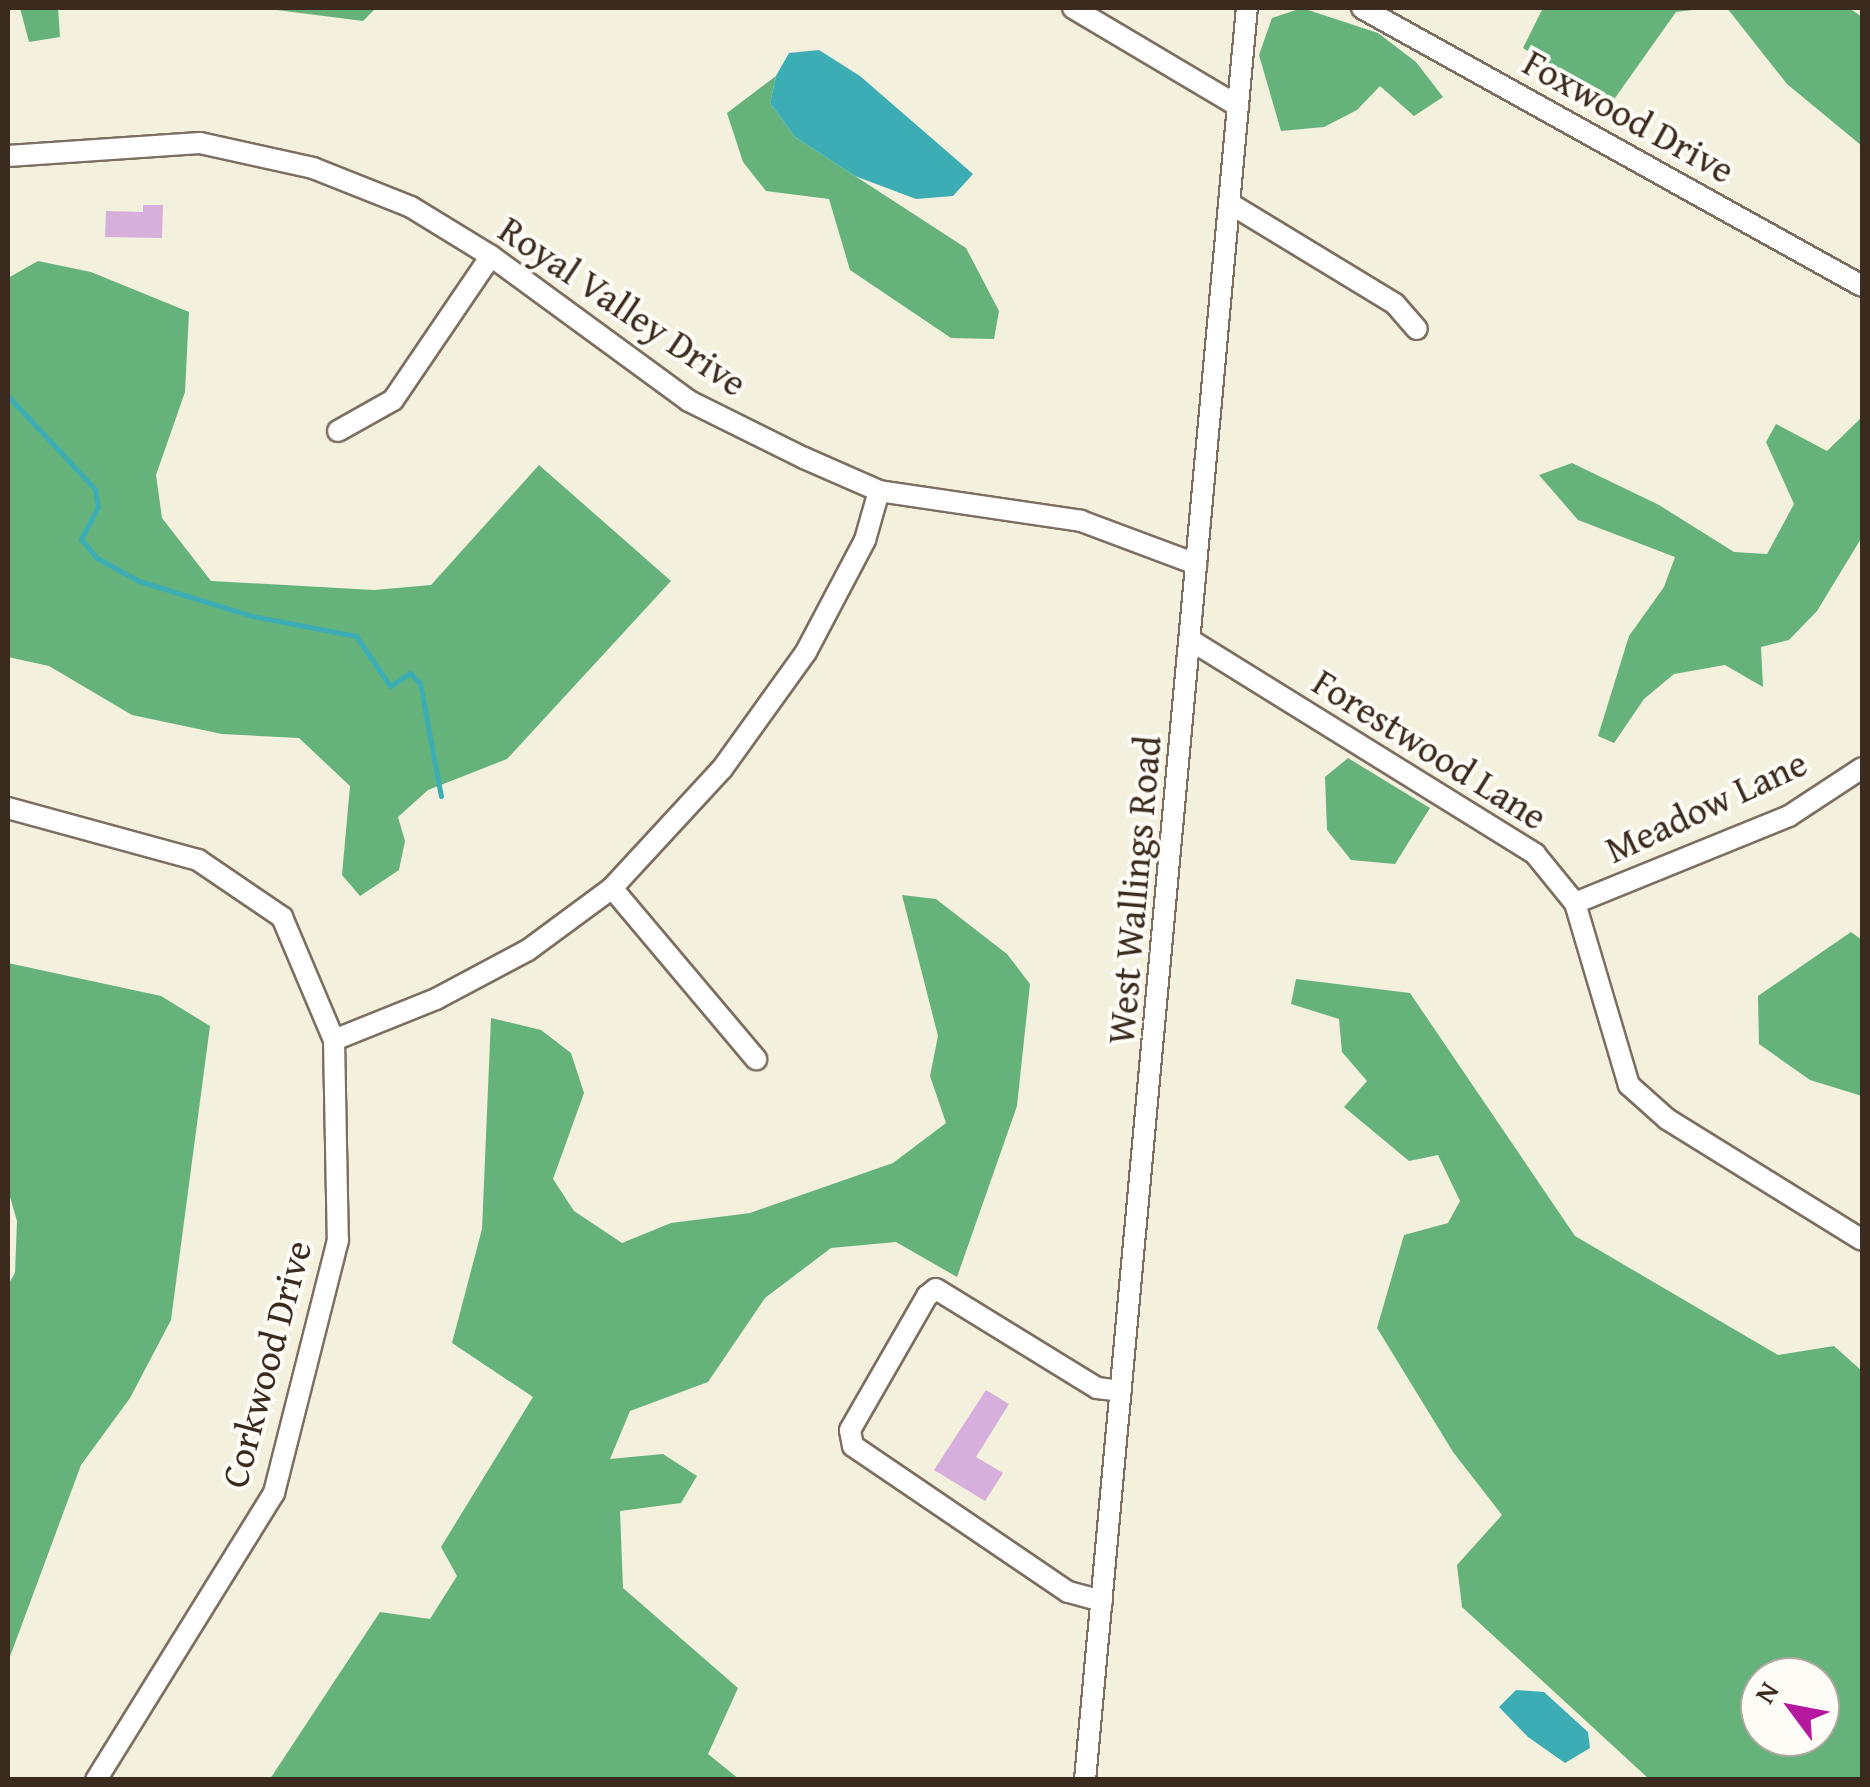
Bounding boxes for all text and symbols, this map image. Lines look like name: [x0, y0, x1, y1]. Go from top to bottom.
street label: Foxwood Drive: [1516, 39, 1742, 193]
street label: Royal Valley Drive: [490, 206, 756, 406]
street label: Forestwood Lane: [1305, 659, 1555, 839]
street label: West Wallings Road: [1098, 734, 1170, 1046]
street label: Meadow Lane: [1598, 739, 1814, 873]
street label: Corkwood Drive: [211, 1235, 321, 1493]
north arrow: [1740, 1657, 1840, 1757]
text: N: [1743, 1673, 1788, 1711]

